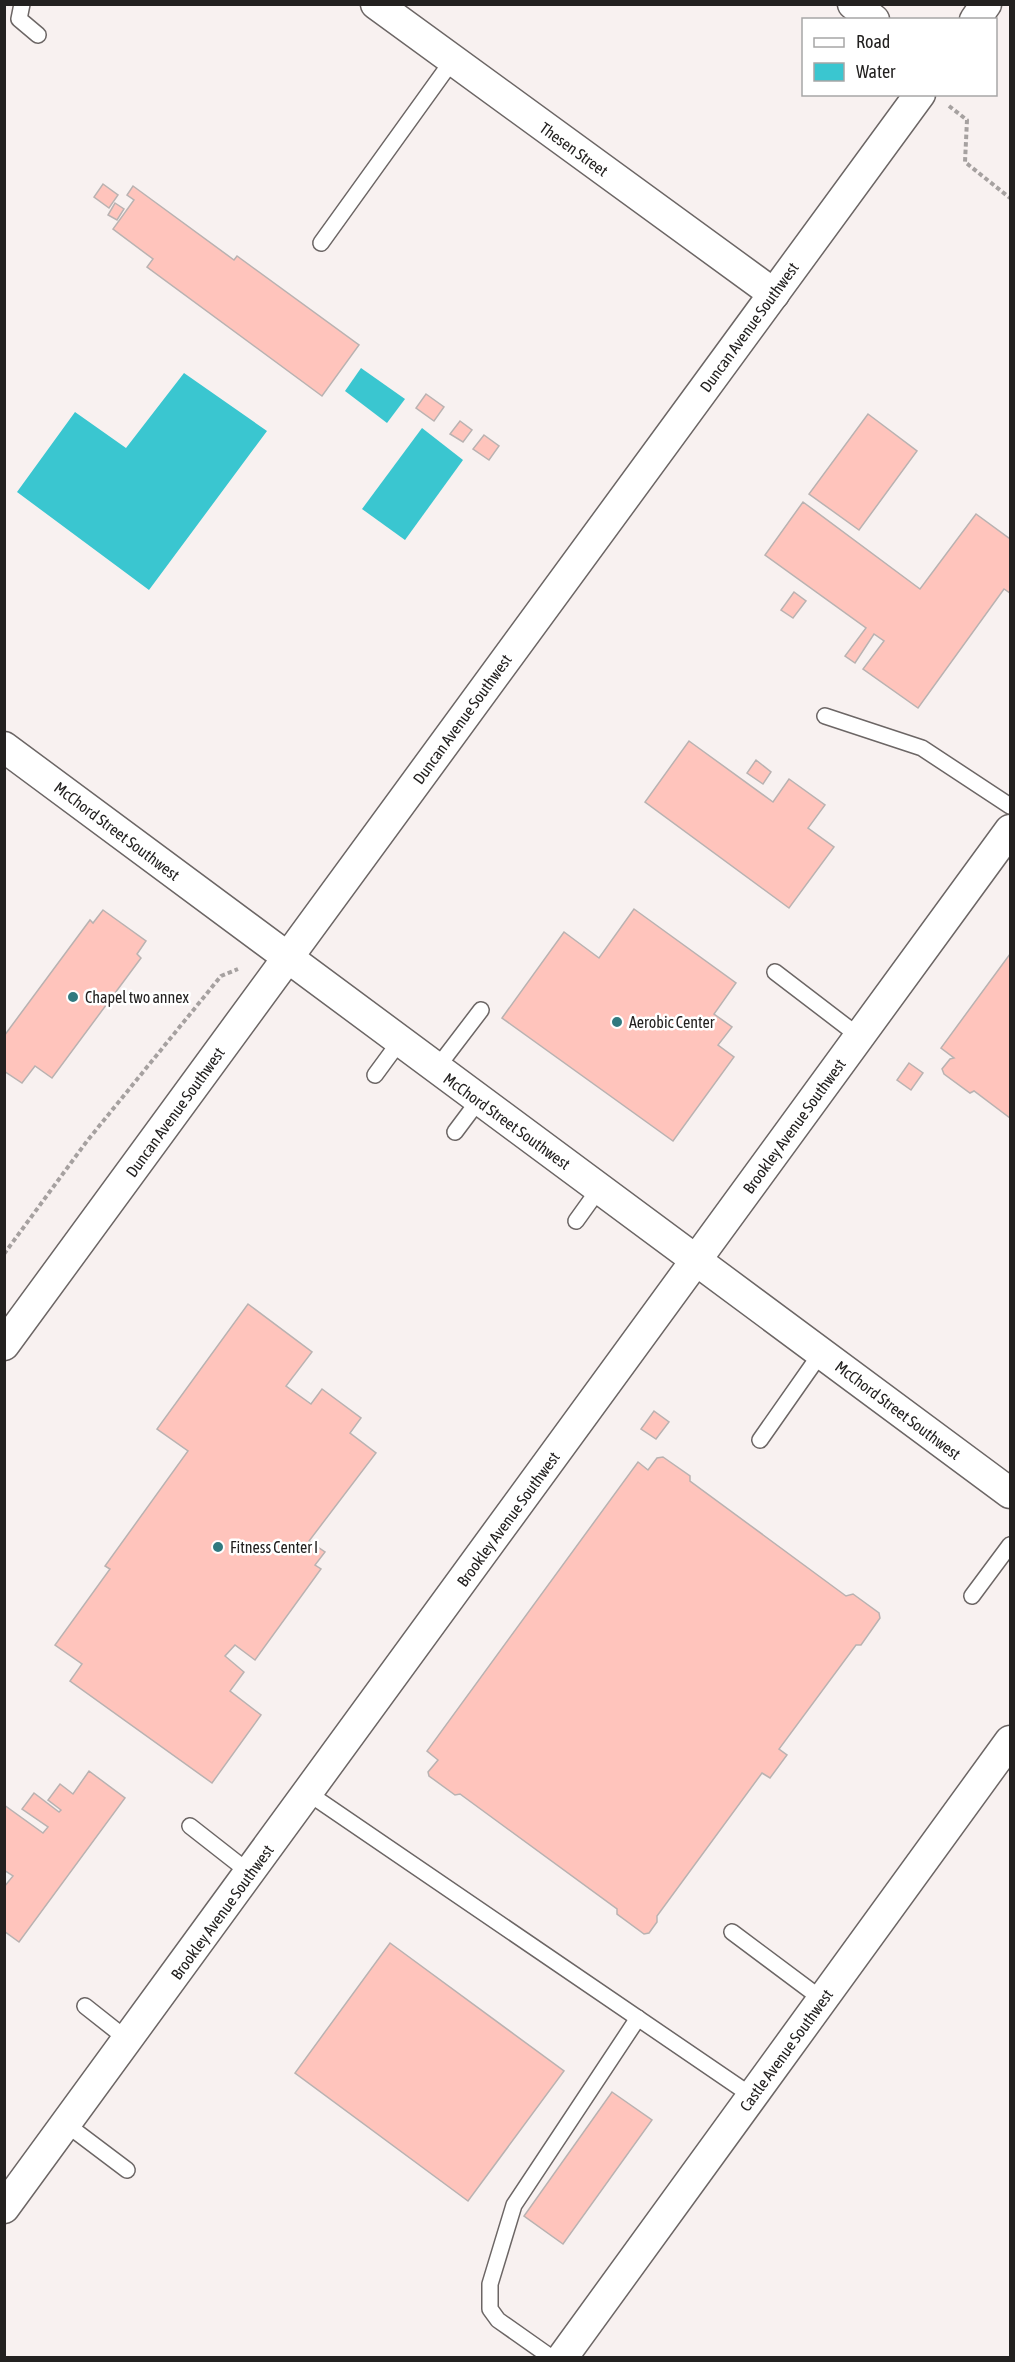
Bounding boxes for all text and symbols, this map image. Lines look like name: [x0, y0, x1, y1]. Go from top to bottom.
legend: [802, 18, 997, 96]
text: Road: [856, 31, 890, 52]
text: Water: [856, 61, 896, 82]
street label: Thesen Street: [536, 118, 612, 180]
street label: Duncan Avenue Southwest: [696, 259, 802, 395]
street label: Duncan Avenue Southwest: [409, 651, 515, 787]
street label: McChord Street Southwest: [51, 778, 183, 884]
place label: Chapel two annex: [85, 988, 189, 1007]
marker: Chapel two annex: [66, 990, 80, 1004]
place label: Aerobic Center: [629, 1013, 715, 1031]
marker: Aerobic Center: [610, 1015, 624, 1029]
street label: Duncan Avenue Southwest: [122, 1044, 228, 1180]
street label: Brookley Avenue Southwest: [739, 1055, 850, 1197]
street label: McChord Street Southwest: [440, 1069, 574, 1173]
street label: McChord Street Southwest: [832, 1357, 964, 1463]
street label: Brookley Avenue Southwest: [453, 1448, 564, 1590]
place label: Fitness Center I: [230, 1538, 318, 1556]
marker: Fitness Center I: [211, 1540, 225, 1554]
street label: Brookley Avenue Southwest: [167, 1841, 278, 1983]
street label: Castle Avenue Southwest: [736, 1985, 836, 2114]

